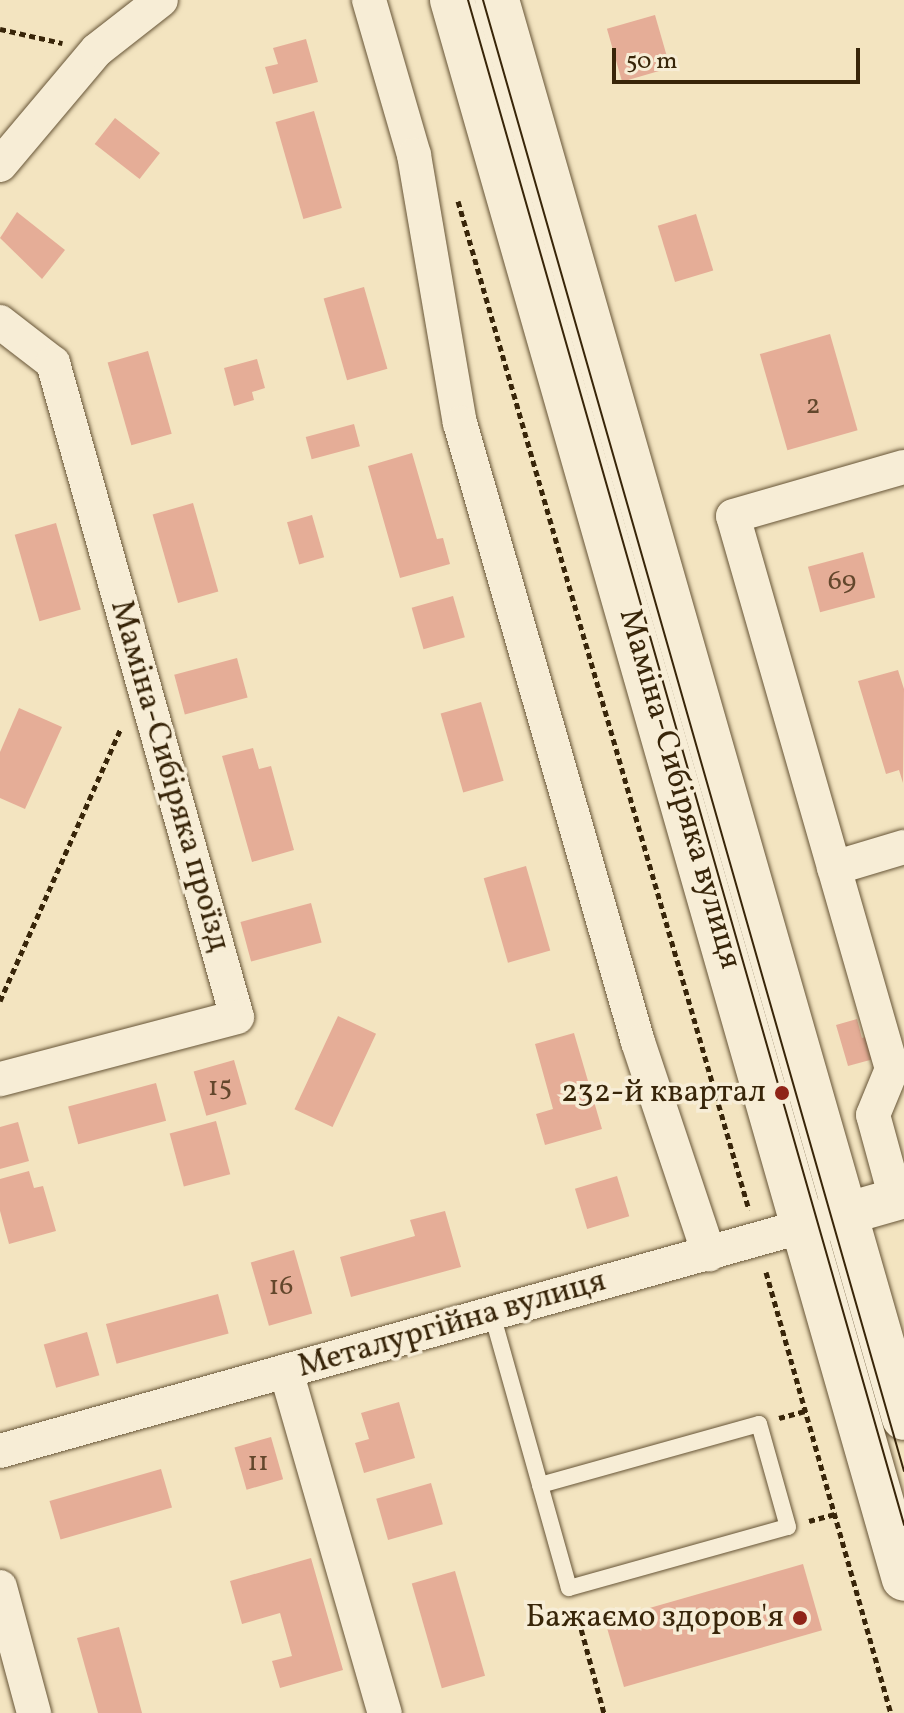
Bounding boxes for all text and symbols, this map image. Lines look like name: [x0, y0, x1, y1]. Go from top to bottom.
scale bar: [616, 32, 864, 82]
text: 50 m: [626, 45, 678, 79]
house number: 2: [805, 389, 821, 423]
house number: 69: [828, 565, 856, 599]
street label: Маміна-Сибіряка проїзд: [100, 596, 238, 956]
street label: Маміна-Сибіряка вулиця: [609, 605, 749, 973]
house number: 15: [208, 1071, 232, 1105]
place label: 232-й квартал: [561, 1074, 766, 1112]
marker: 232-й квартал: [773, 1084, 791, 1102]
street label: Металургійна вулиця: [294, 1263, 610, 1387]
house number: 16: [268, 1270, 294, 1304]
house number: 11: [247, 1446, 269, 1480]
place label: Бажаємо здоров'я: [525, 1599, 784, 1637]
marker: Бажаємо здоров'я: [791, 1609, 809, 1627]

